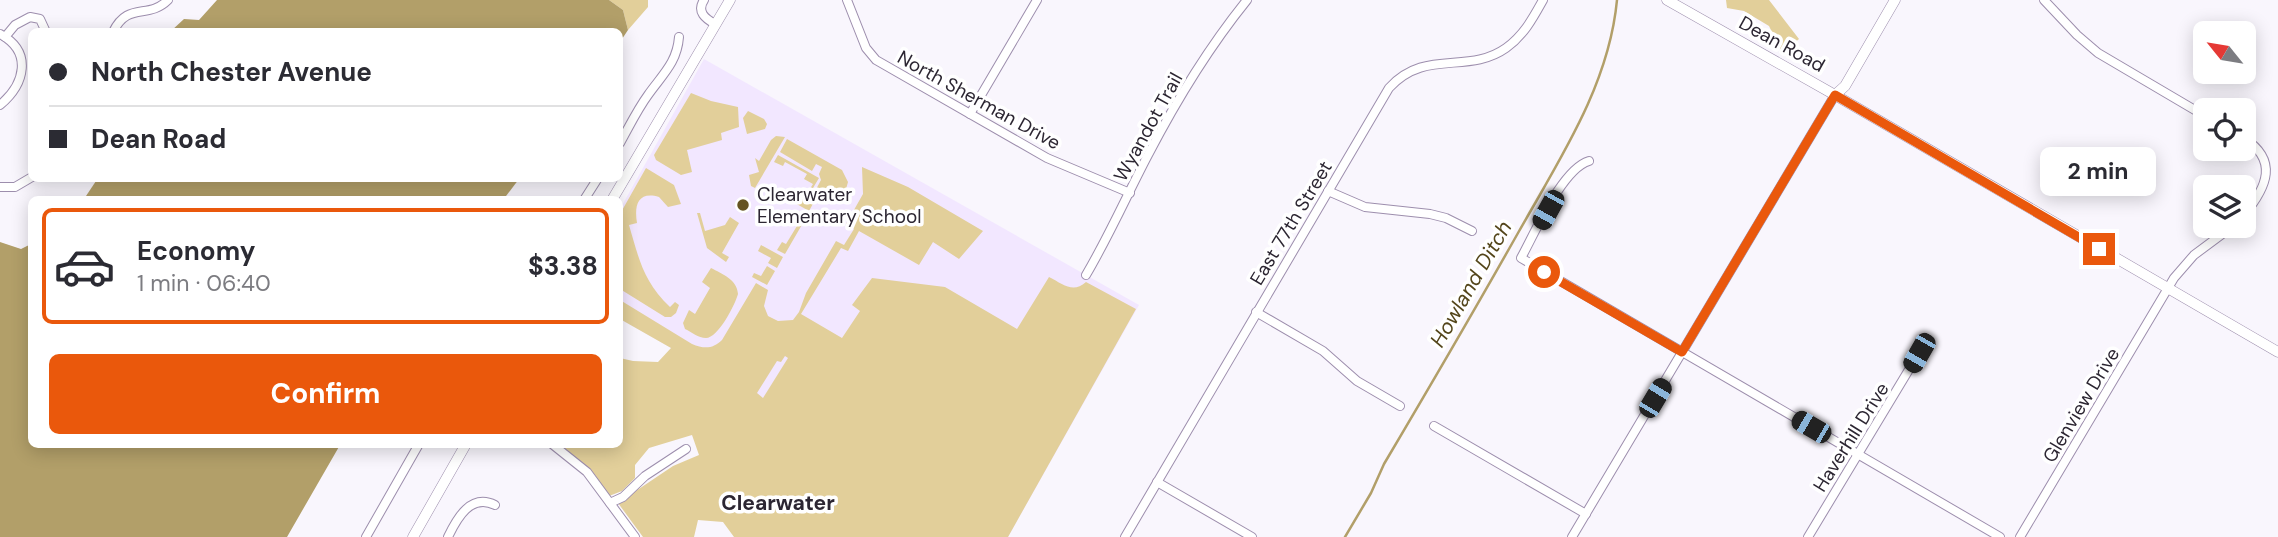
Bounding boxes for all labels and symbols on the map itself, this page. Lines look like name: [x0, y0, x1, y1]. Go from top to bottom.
street label: Dean Road: [1735, 10, 1829, 78]
north arrow: [2193, 21, 2256, 84]
street label: North Sherman Drive: [893, 45, 1065, 155]
street label: Wyandot Trail: [1108, 68, 1188, 186]
callout: 2 min: [2041, 148, 2157, 196]
street label: East 77th Street: [1244, 156, 1338, 290]
place label: Clearwater Elementary School: [757, 182, 921, 229]
car: [1529, 187, 1568, 233]
marker: Clearwater Elementary School: [735, 197, 751, 213]
water label: Howland Ditch: [1424, 216, 1518, 352]
route end: [2083, 233, 2115, 265]
route start: [1528, 256, 1560, 288]
car: [1900, 330, 1939, 376]
street label: Glenview Drive: [2037, 343, 2125, 467]
car: [1636, 375, 1675, 421]
street label: Haverhill Drive: [1807, 378, 1895, 496]
car: [1788, 407, 1835, 447]
district label: Clearwater: [721, 489, 835, 517]

